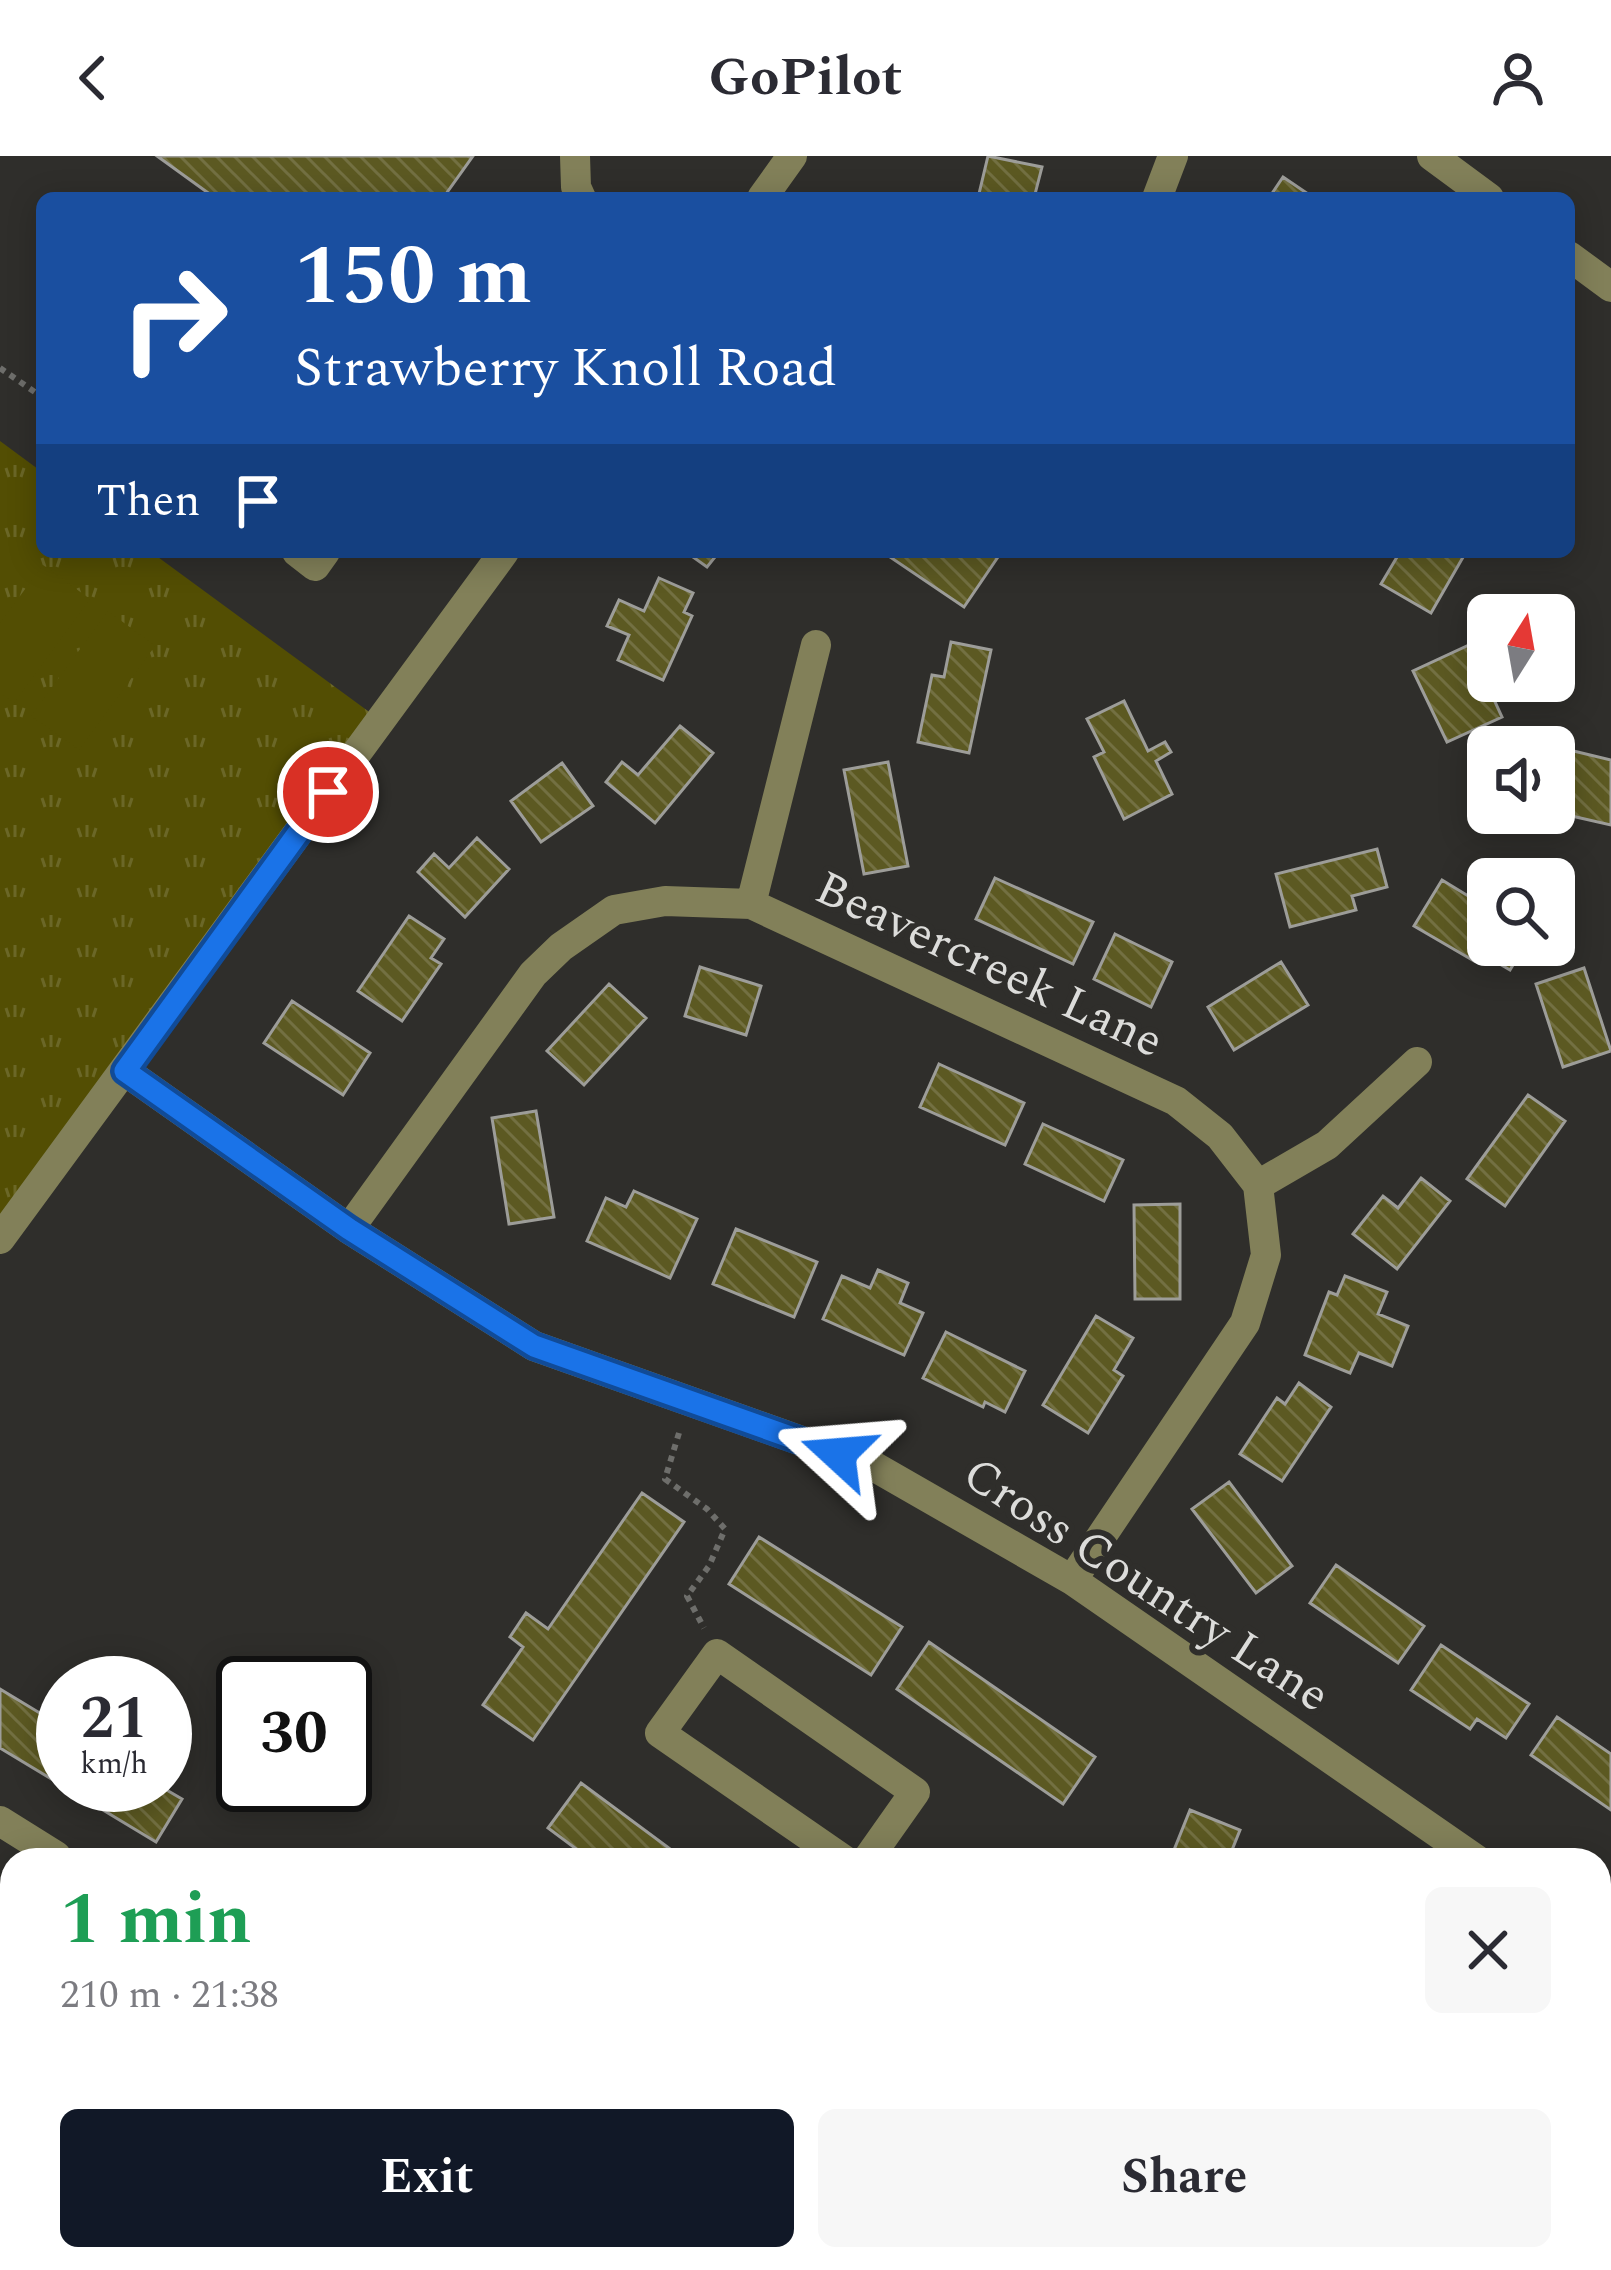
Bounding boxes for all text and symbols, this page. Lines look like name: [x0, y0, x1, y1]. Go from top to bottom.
text: GoPilot: [709, 37, 902, 119]
icon: back: [60, 45, 126, 111]
icon: person: [1485, 45, 1551, 111]
text: 150 m: [294, 213, 532, 341]
icon: right: [96, 240, 252, 396]
text: Strawberry Knoll Road: [294, 328, 837, 410]
text: Then: [96, 467, 201, 536]
icon: arrive: [225, 468, 291, 534]
north arrow: [1467, 594, 1575, 702]
map controls: [1467, 594, 1575, 966]
button: sound: [1467, 726, 1575, 834]
pin: [277, 741, 379, 843]
icon: arrive: [295, 759, 361, 825]
street label: Beavercreek Lane: [803, 852, 1175, 1078]
button: search: [1467, 858, 1575, 966]
position arrow: [775, 1391, 901, 1517]
street label: Cross Country Lane: [948, 1439, 1344, 1731]
speed limit sign: 30: [216, 1656, 372, 1812]
text: 21: [80, 1673, 148, 1765]
text: km/h: [80, 1741, 148, 1787]
text: 1 min: [60, 1866, 252, 1975]
button: close: [1425, 1887, 1551, 2013]
text: 210 m · 21:38: [60, 1966, 279, 2025]
button: Exit: [60, 2109, 794, 2247]
button: Share: [818, 2109, 1551, 2247]

